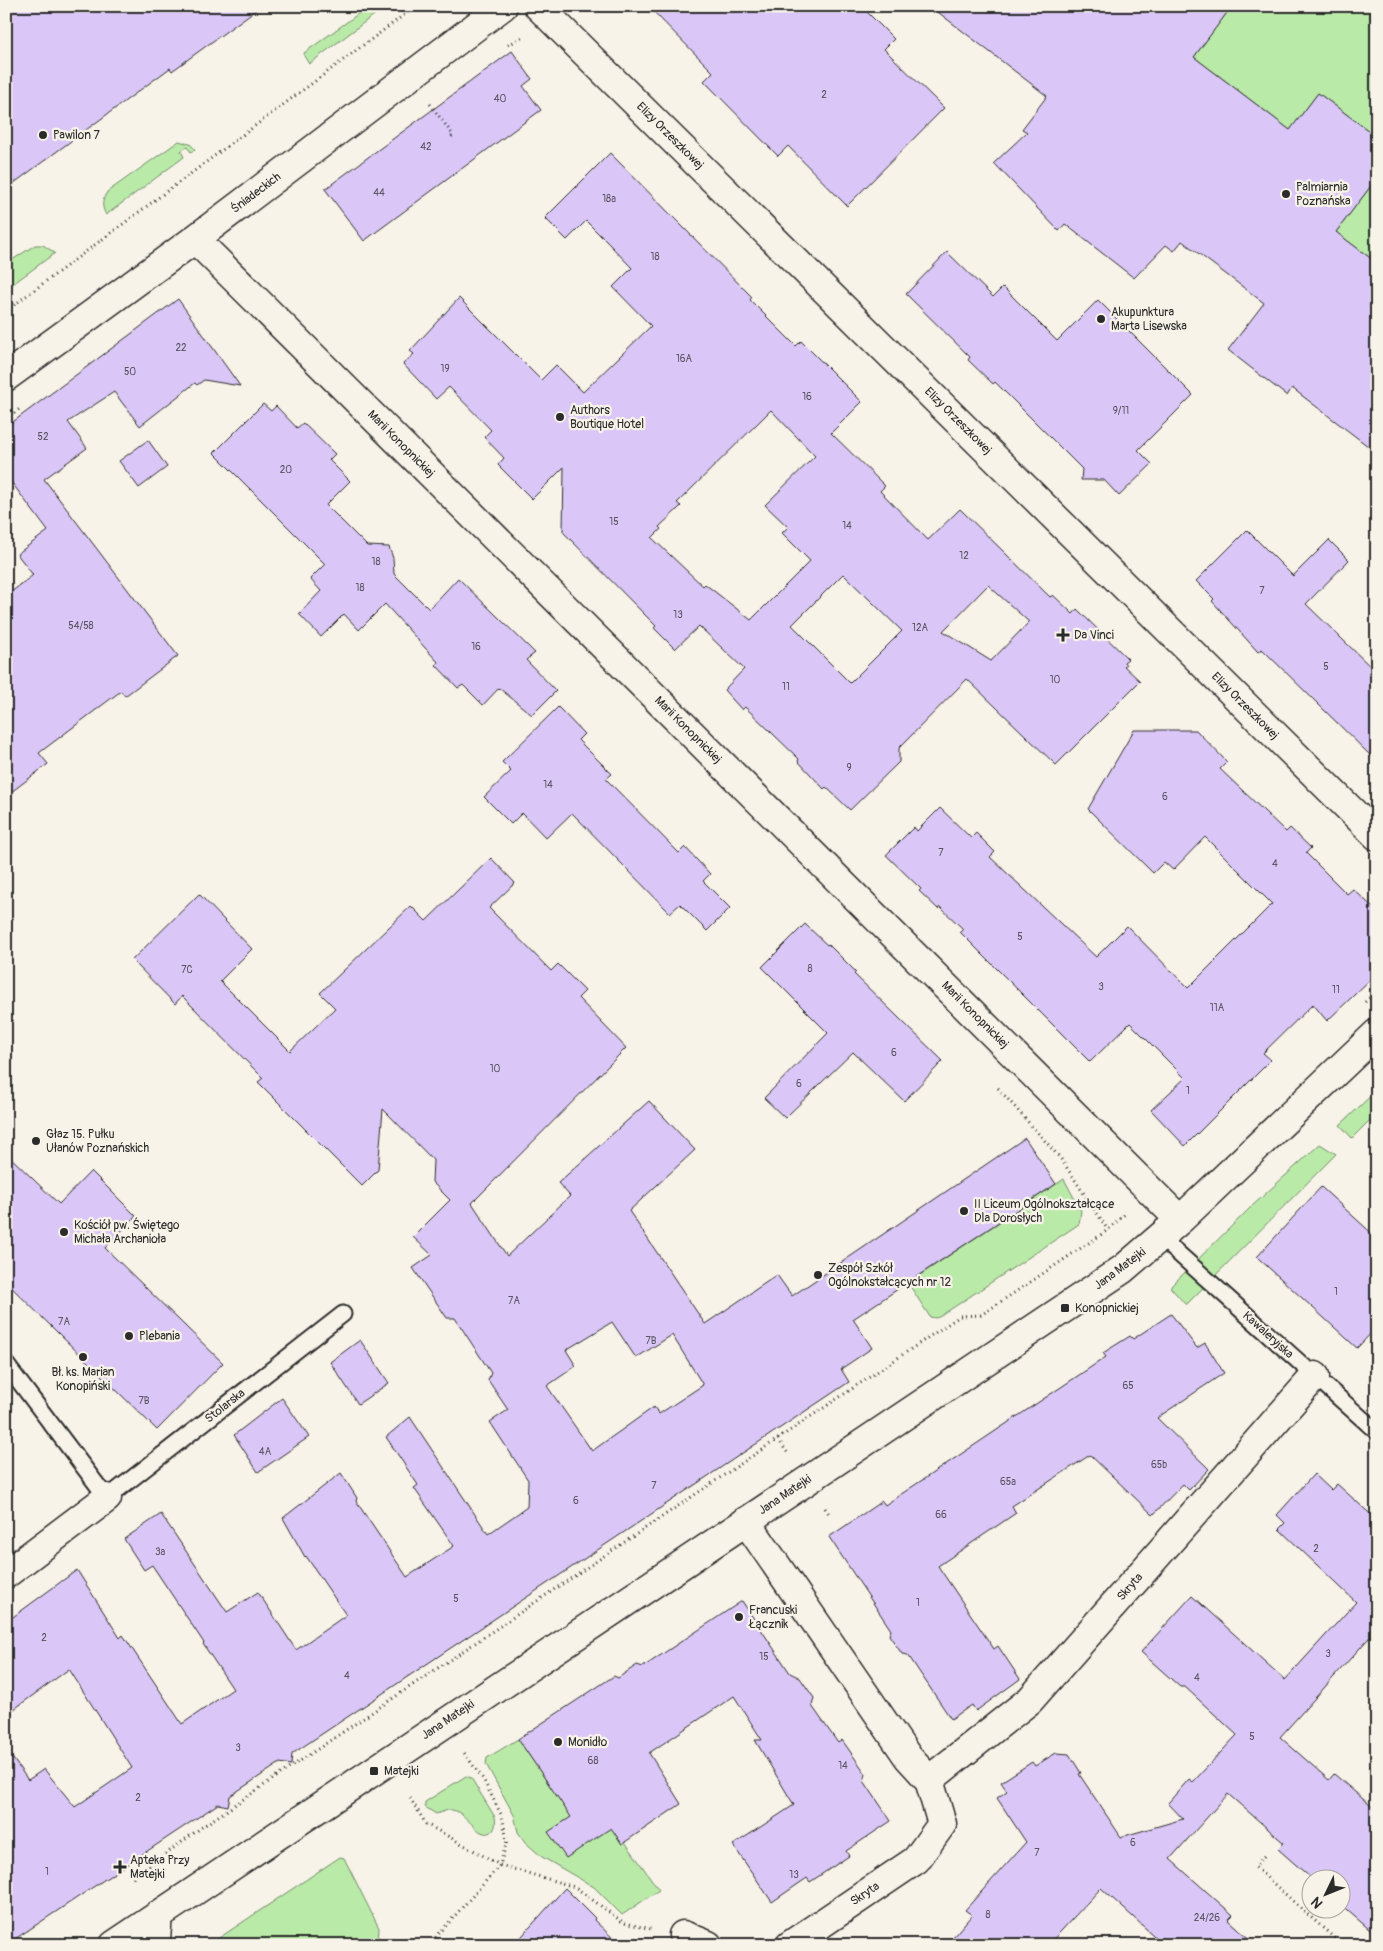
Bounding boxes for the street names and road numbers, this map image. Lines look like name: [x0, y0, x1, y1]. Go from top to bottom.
street label: Elizy Orzeszkowej: [633, 99, 707, 173]
street label: Śniadeckich: [228, 168, 284, 217]
street label: Elizy Orzeszkowej: [921, 384, 995, 458]
street label: Marii Konopnickiej: [364, 407, 438, 481]
street label: Elizy Orzeszkowej: [1208, 669, 1282, 743]
street label: Marii Konopnickiej: [651, 693, 725, 767]
street label: Marii Konopnickiej: [938, 978, 1012, 1052]
street label: Jana Matejki: [1091, 1245, 1149, 1293]
street label: Kawaleryjska: [1239, 1308, 1297, 1362]
street label: Stolarska: [202, 1385, 248, 1426]
street label: Jana Matejki: [756, 1472, 814, 1518]
street label: Skryta: [1114, 1570, 1146, 1604]
street label: Jana Matejki: [419, 1697, 477, 1743]
street label: Skryta: [848, 1879, 883, 1909]

